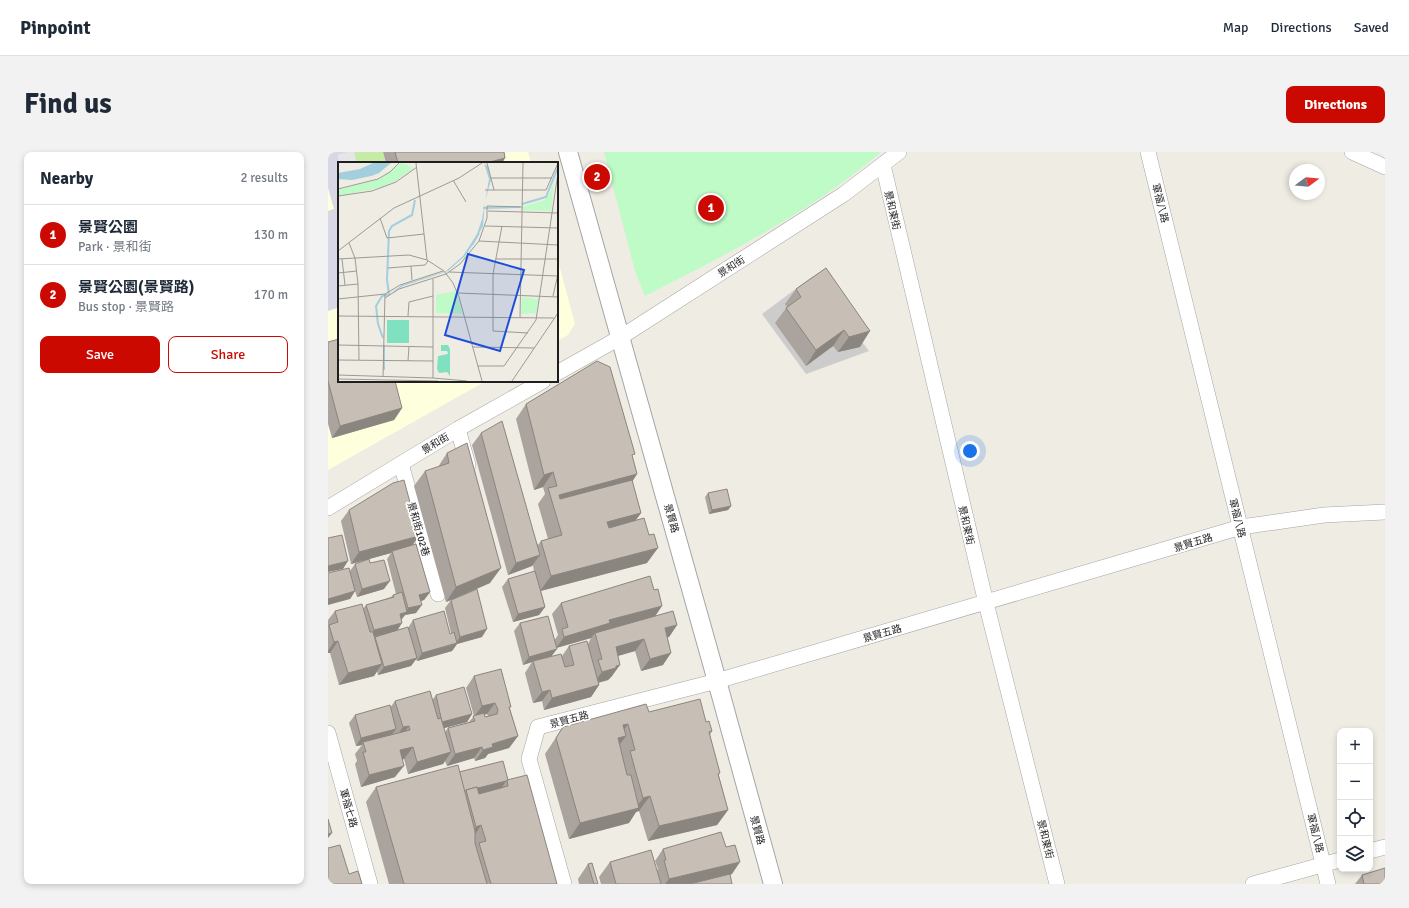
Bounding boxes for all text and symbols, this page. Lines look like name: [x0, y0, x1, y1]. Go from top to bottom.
text: Pinpoint: [20, 16, 91, 40]
text: Map: [1223, 19, 1249, 36]
text: Directions: [1271, 19, 1332, 36]
text: Saved: [1354, 19, 1389, 36]
button: Directions: [1286, 86, 1385, 123]
text: Find us: [24, 87, 112, 121]
inset map: [338, 162, 558, 382]
pin: 2: [584, 162, 610, 192]
north arrow: [1289, 164, 1325, 200]
text: Nearby: [40, 168, 93, 189]
text: 2 results: [240, 170, 288, 186]
street label: 軍福八路: [1149, 182, 1171, 224]
street label: 景和東街: [882, 189, 902, 231]
pin: 1: [698, 193, 724, 223]
text: 景賢公園: [78, 218, 138, 236]
text: 1: [49, 227, 57, 243]
text: 130 m: [254, 227, 288, 243]
text: Park · 景和街: [78, 239, 152, 255]
street label: 景和街: [716, 254, 747, 280]
text: 景賢公園(景賢路): [78, 278, 194, 296]
text: 2: [49, 287, 57, 303]
text: 170 m: [254, 287, 288, 303]
text: Bus stop · 景賢路: [78, 299, 174, 315]
button: Save: [40, 336, 160, 373]
button: Share: [168, 336, 288, 373]
street label: 景和街: [420, 431, 451, 457]
your location: [960, 441, 980, 461]
street label: 軍福八路: [1226, 497, 1248, 539]
street label: 景和街102巷: [405, 501, 432, 558]
street label: 景賢路: [661, 502, 681, 534]
street label: 景和東街: [956, 504, 976, 546]
street label: 景賢五路: [1172, 531, 1214, 555]
street label: 景賢五路: [861, 623, 903, 645]
street label: 景賢五路: [548, 709, 590, 731]
map controls: [1337, 728, 1373, 872]
button: +: [1337, 728, 1373, 764]
button: −: [1337, 764, 1373, 800]
street label: 軍福七路: [337, 787, 359, 829]
button: locate: [1337, 800, 1373, 836]
street label: 軍福八路: [1304, 812, 1326, 854]
street label: 景賢路: [747, 814, 767, 846]
street label: 景和東街: [1034, 818, 1056, 860]
button: layers: [1337, 836, 1373, 872]

